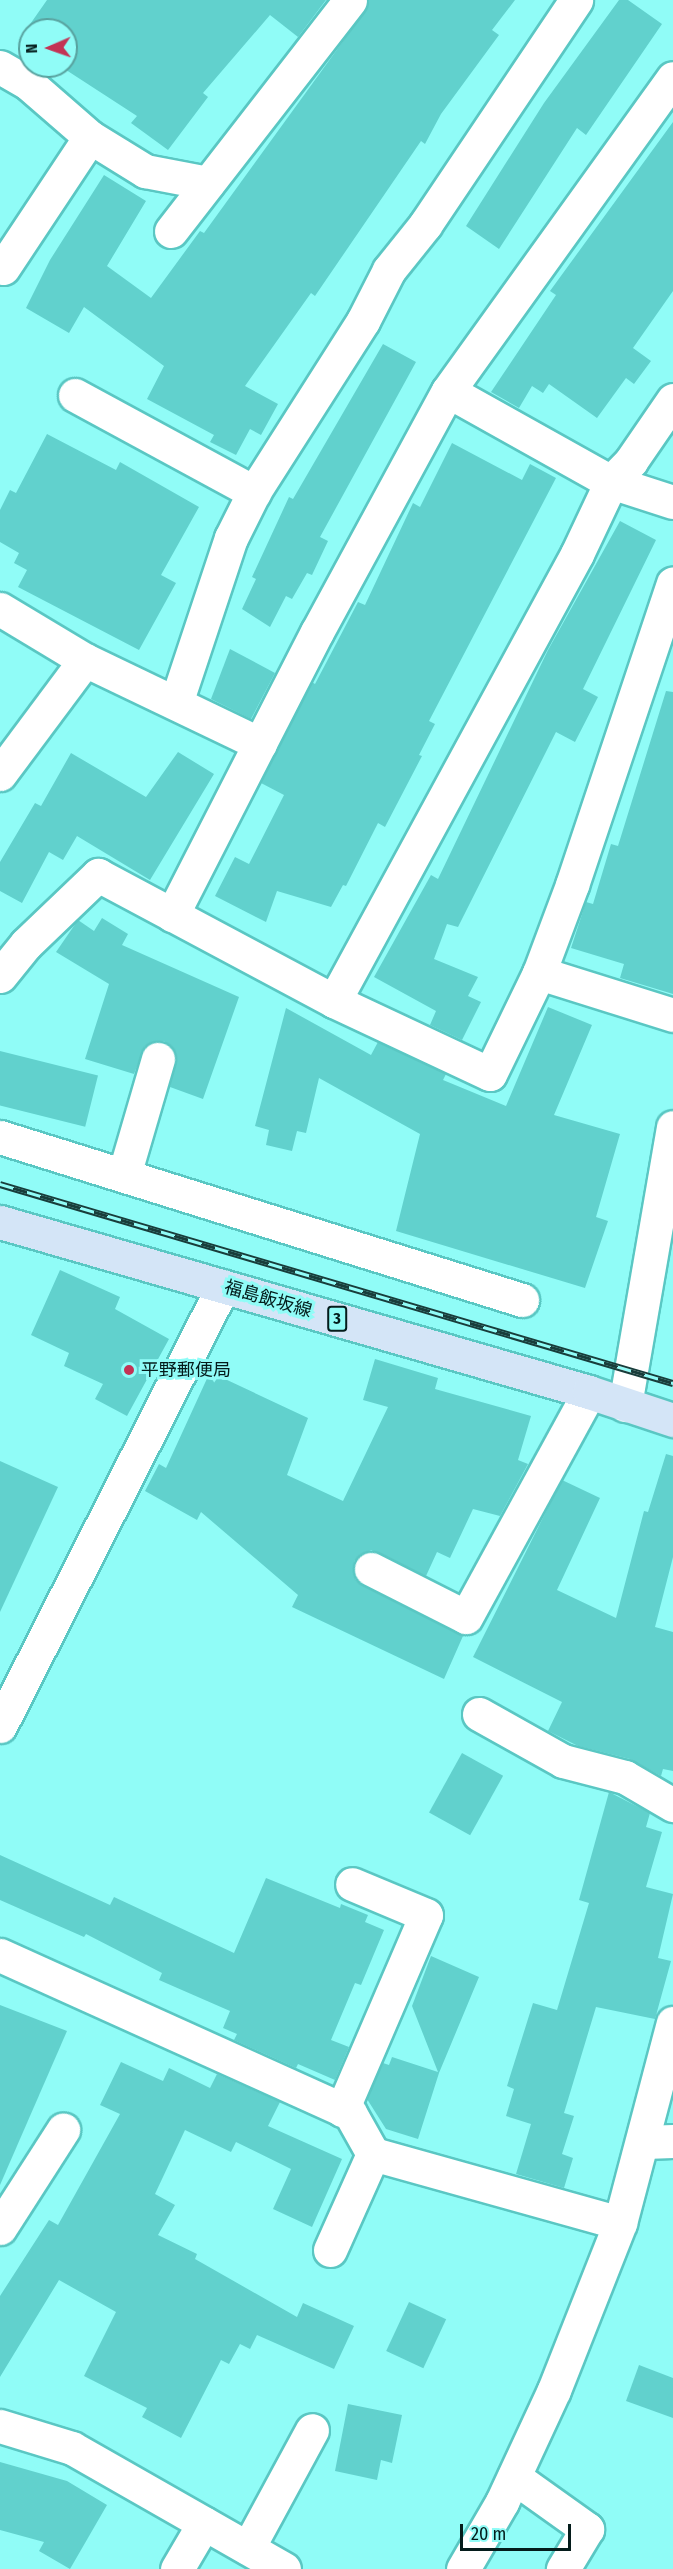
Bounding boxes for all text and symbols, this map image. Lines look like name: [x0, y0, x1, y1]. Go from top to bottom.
north arrow: [18, 18, 78, 78]
text: N: [22, 43, 41, 54]
street label: 福島飯坂線: [222, 1276, 314, 1322]
road number: 3: [326, 1306, 348, 1332]
place label: 平野郵便局: [141, 1359, 231, 1381]
marker: 平野郵便局: [122, 1363, 136, 1377]
scale bar: [463, 2512, 574, 2550]
text: 20 m: [471, 2523, 506, 2545]

